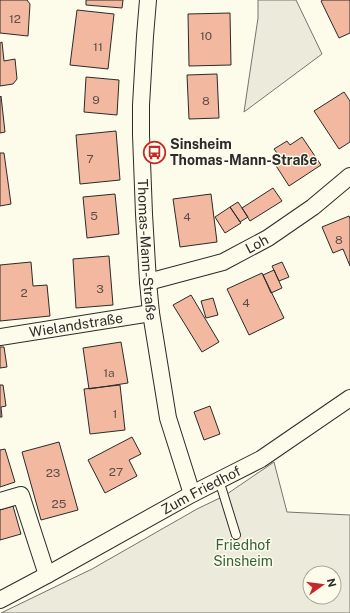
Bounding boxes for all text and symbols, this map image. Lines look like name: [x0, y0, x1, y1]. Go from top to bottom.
house number: 12: [9, 12, 21, 26]
house number: 10: [200, 29, 212, 43]
house number: 11: [93, 40, 103, 54]
house number: 9: [92, 93, 100, 107]
house number: 8: [202, 94, 210, 108]
place label: Sinsheim Thomas-Mann-Straße: [170, 136, 317, 168]
bus stop icon: Sinsheim Thomas-Mann-Straße: [141, 139, 167, 165]
house number: 7: [86, 152, 94, 166]
street label: Thomas-Mann-Straße: [135, 178, 160, 322]
house number: 5: [90, 209, 98, 223]
house number: 4: [183, 210, 191, 224]
street label: Loh: [243, 231, 271, 257]
house number: 8: [335, 233, 343, 247]
house number: 3: [96, 282, 104, 296]
house number: 2: [20, 286, 28, 300]
house number: 4: [242, 296, 250, 310]
street label: Wielandstraße: [28, 310, 124, 340]
house number: 1a: [103, 366, 115, 380]
house number: 1: [113, 407, 117, 421]
street label: Zum Friedhof: [158, 462, 244, 518]
house number: 27: [109, 465, 123, 479]
house number: 23: [46, 466, 60, 480]
house number: 25: [52, 497, 67, 511]
park label: Friedhof Sinsheim: [213, 537, 273, 569]
north arrow: [302, 565, 342, 605]
text: N: [325, 577, 339, 588]

